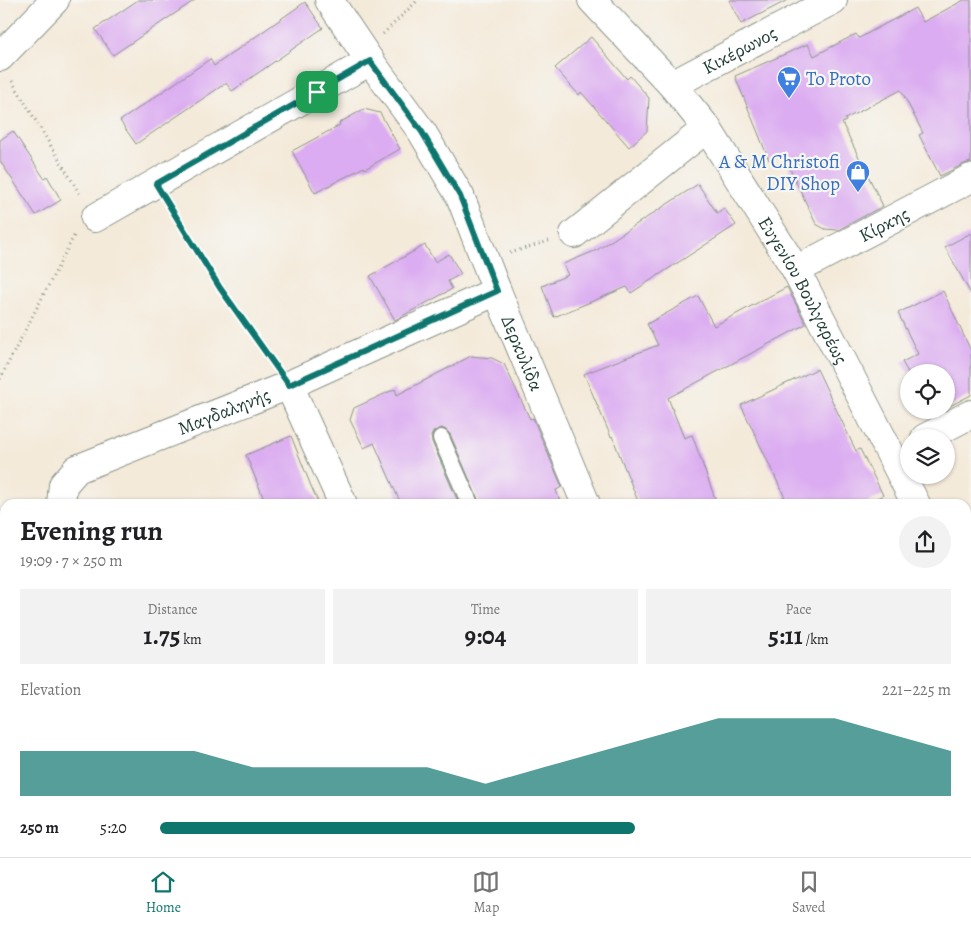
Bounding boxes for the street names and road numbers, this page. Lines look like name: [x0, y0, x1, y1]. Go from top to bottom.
street label: Κικέρωνος: [698, 20, 782, 81]
street label: Κίρκης: [855, 201, 914, 249]
street label: Ευγενίου Βουλγαρέως: [752, 212, 854, 369]
street label: Δερκυλίδα: [495, 311, 549, 395]
street label: Μαγδαληνής: [174, 382, 274, 442]

